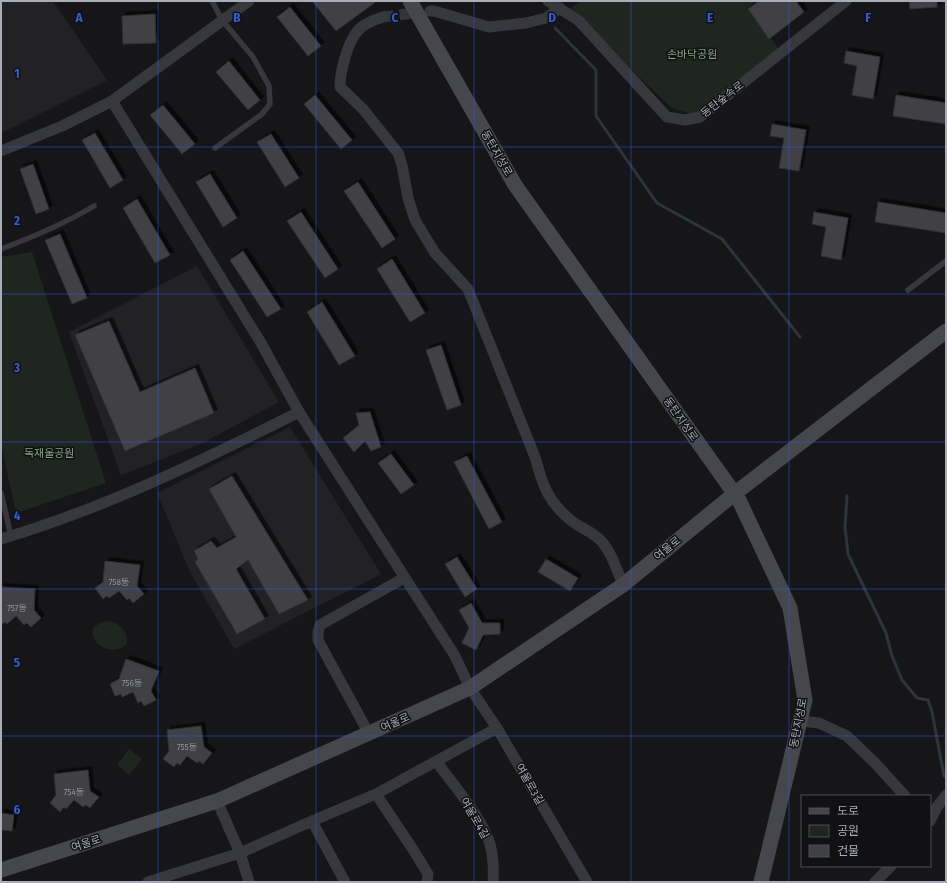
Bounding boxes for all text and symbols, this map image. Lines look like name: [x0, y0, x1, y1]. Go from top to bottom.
text: A: [74, 10, 83, 25]
text: B: [233, 10, 241, 25]
text: C: [392, 10, 399, 25]
text: D: [548, 10, 556, 25]
text: E: [707, 10, 713, 25]
text: F: [865, 10, 871, 25]
park label: 손바닥공원: [667, 48, 717, 61]
text: 1: [14, 66, 20, 81]
street label: 동탄숲속로: [698, 79, 746, 120]
street label: 동탄지성로: [478, 128, 515, 178]
text: 2: [13, 213, 20, 228]
text: 3: [13, 360, 20, 375]
street label: 동탄지성로: [661, 395, 700, 444]
park label: 독재울공원: [24, 447, 74, 460]
text: 4: [14, 508, 21, 523]
street label: 여울로: [651, 534, 683, 563]
house number: 758동: [109, 577, 129, 587]
house number: 757동: [7, 603, 27, 613]
text: 5: [14, 655, 20, 670]
house number: 756동: [122, 678, 142, 688]
street label: 동탄지성로: [787, 697, 810, 749]
street label: 여울로: [379, 710, 412, 735]
house number: 755동: [177, 742, 197, 752]
street label: 여울로3길: [513, 761, 547, 807]
house number: 754동: [64, 787, 84, 797]
street label: 여울로4길: [457, 795, 492, 841]
legend: [801, 795, 931, 867]
text: 6: [14, 802, 21, 817]
text: 도로: [837, 804, 859, 818]
text: 공원: [837, 824, 859, 838]
street label: 여울로: [70, 833, 103, 854]
text: 건물: [837, 844, 859, 858]

